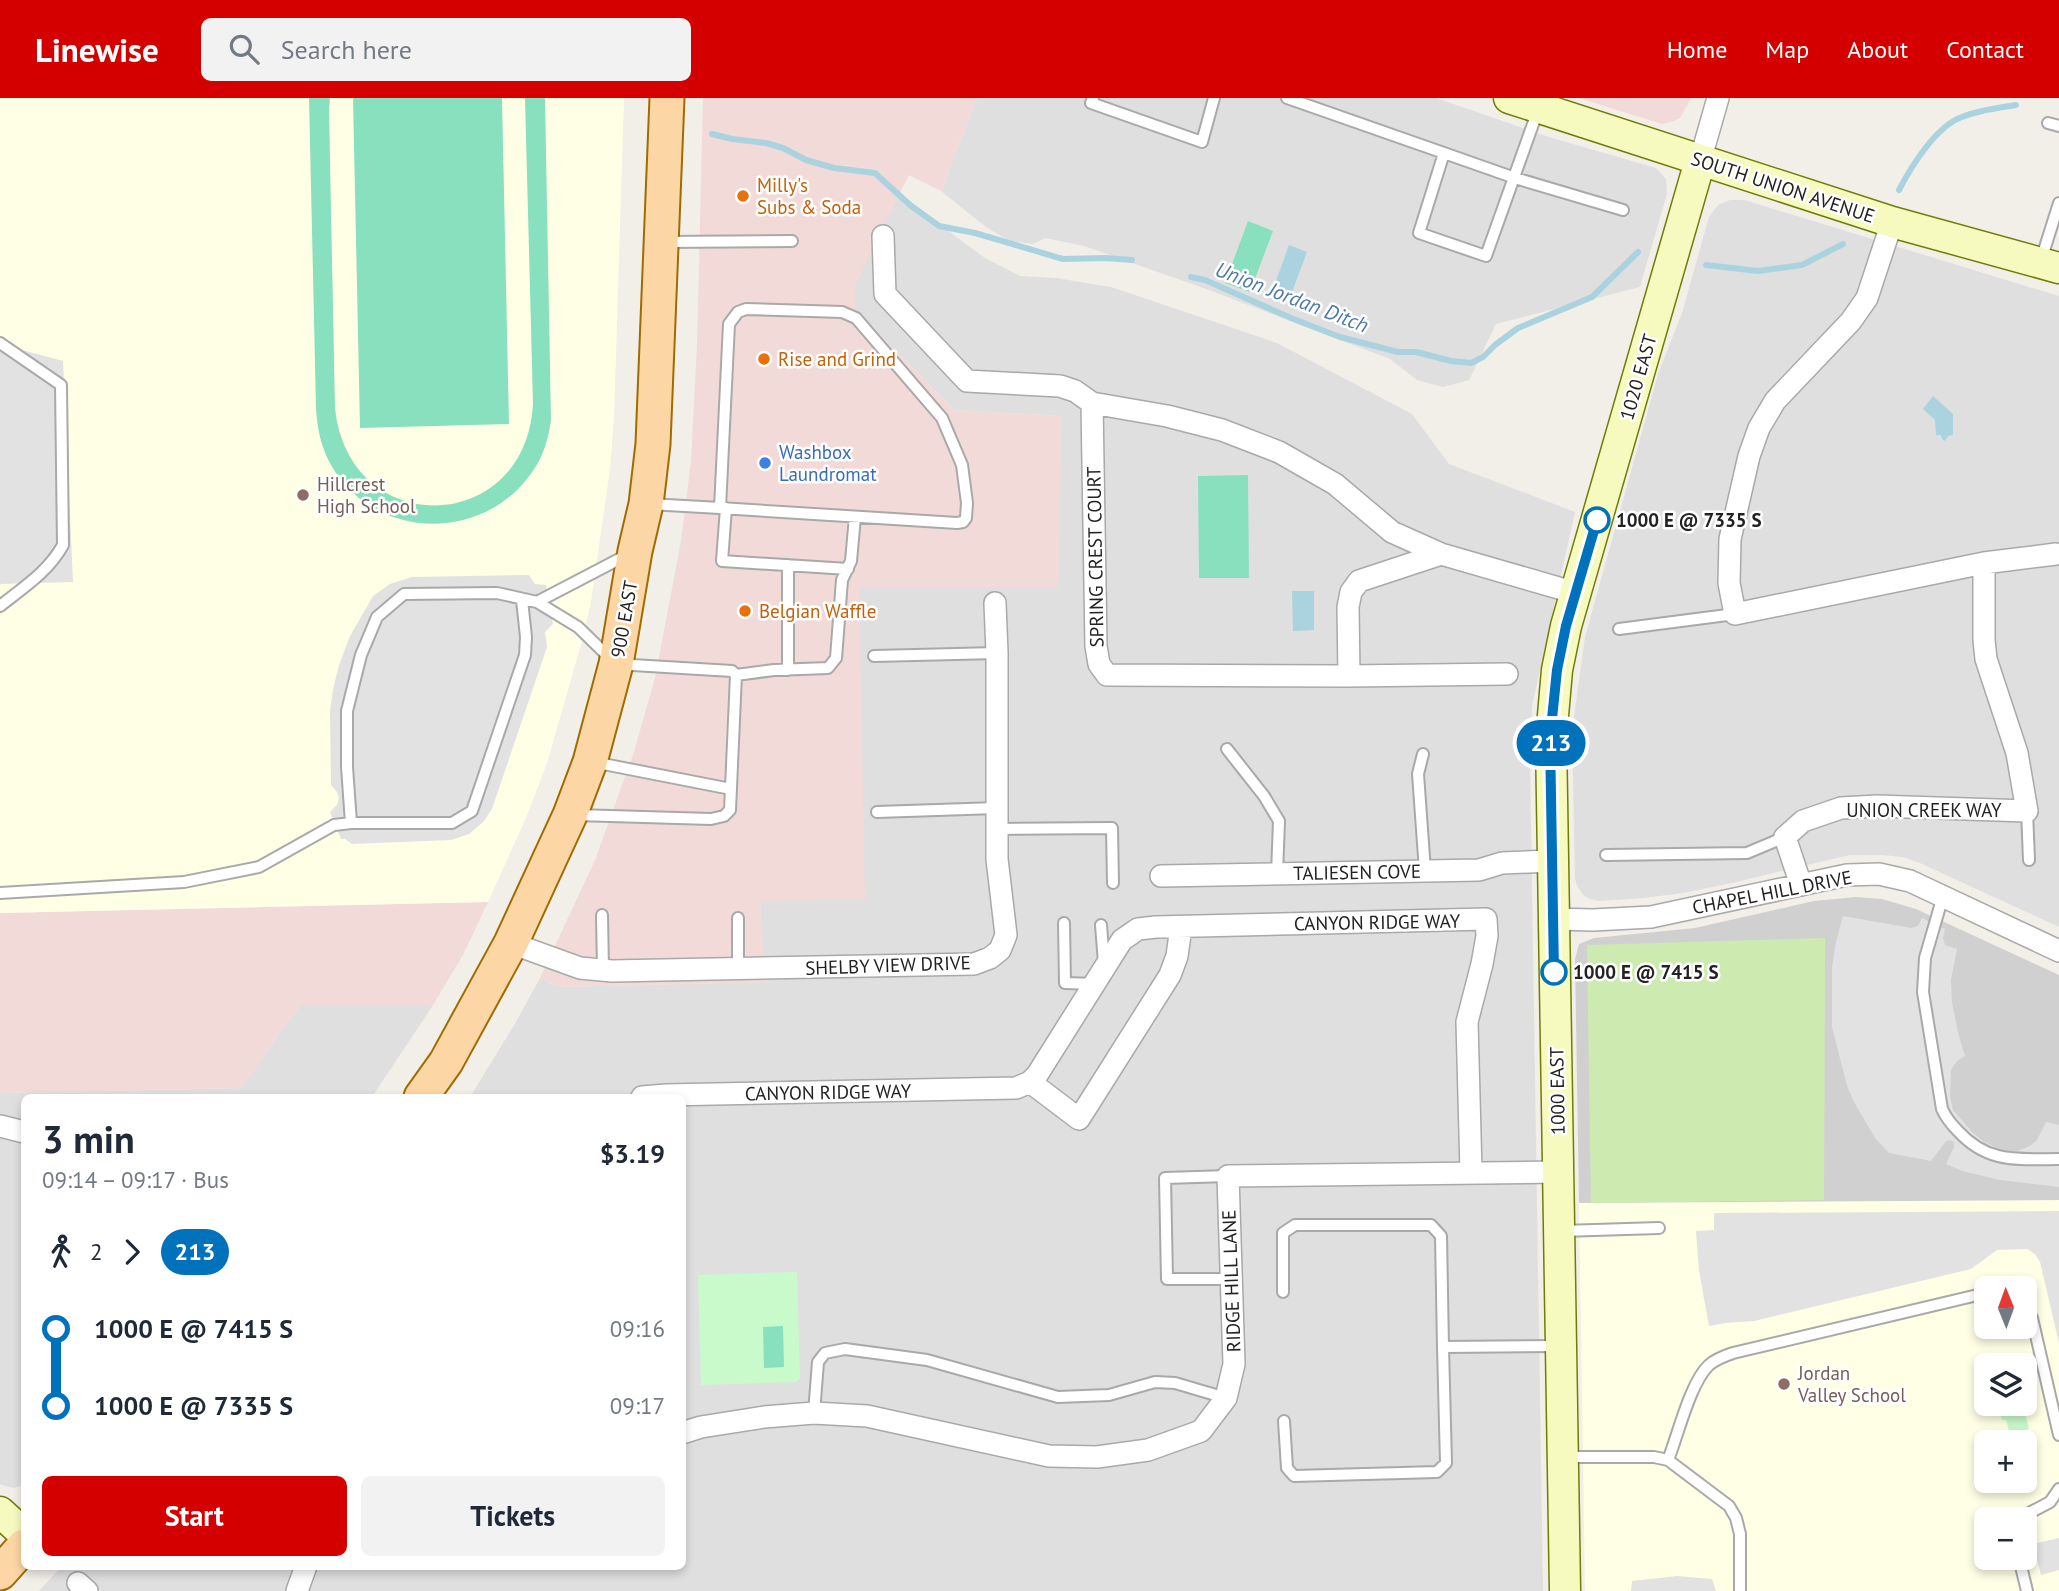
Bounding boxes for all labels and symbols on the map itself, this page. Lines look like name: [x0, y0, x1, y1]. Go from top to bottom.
street label: SOUTH UNION AVENUE: [1688, 146, 1878, 228]
place label: Milly's Subs & Soda: [757, 173, 861, 219]
marker: Milly's Subs & Soda: [735, 188, 751, 204]
water label: Union Jordan Ditch: [1212, 255, 1372, 339]
street label: 1020 EAST: [1614, 331, 1662, 423]
place label: Rise and Grind: [778, 347, 896, 371]
marker: Rise and Grind: [756, 351, 772, 367]
place label: Washbox Laundromat: [779, 440, 877, 486]
marker: Washbox Laundromat: [757, 455, 773, 471]
street label: SPRING CREST COURT: [1081, 466, 1109, 648]
place label: Hillcrest High School: [317, 472, 416, 518]
marker: Hillcrest High School: [295, 487, 311, 503]
marker: 1000 E @ 7335 S: [1584, 507, 1610, 533]
place label: 1000 E @ 7335 S: [1616, 508, 1762, 532]
street label: 900 EAST: [605, 578, 643, 660]
place label: Belgian Waffle: [759, 599, 876, 623]
marker: Belgian Waffle: [737, 603, 753, 619]
line badge: 213: [1511, 720, 1591, 766]
street label: UNION CREEK WAY: [1846, 798, 2002, 822]
street label: TALIESEN COVE: [1293, 859, 1421, 885]
street label: CHAPEL HILL DRIVE: [1690, 865, 1854, 919]
street label: CANYON RIDGE WAY: [1294, 909, 1461, 935]
street label: SHELBY VIEW DRIVE: [805, 950, 971, 980]
marker: 1000 E @ 7415 S: [1541, 959, 1567, 985]
place label: 1000 E @ 7415 S: [1573, 960, 1719, 984]
street label: 1000 EAST: [1544, 1046, 1570, 1135]
street label: CANYON RIDGE WAY: [745, 1079, 912, 1105]
street label: RIDGE HILL LANE: [1217, 1209, 1245, 1353]
north arrow: [1974, 1276, 2037, 1339]
place label: Jordan Valley School: [1797, 1361, 1906, 1407]
marker: Jordan Valley School: [1776, 1376, 1792, 1392]

